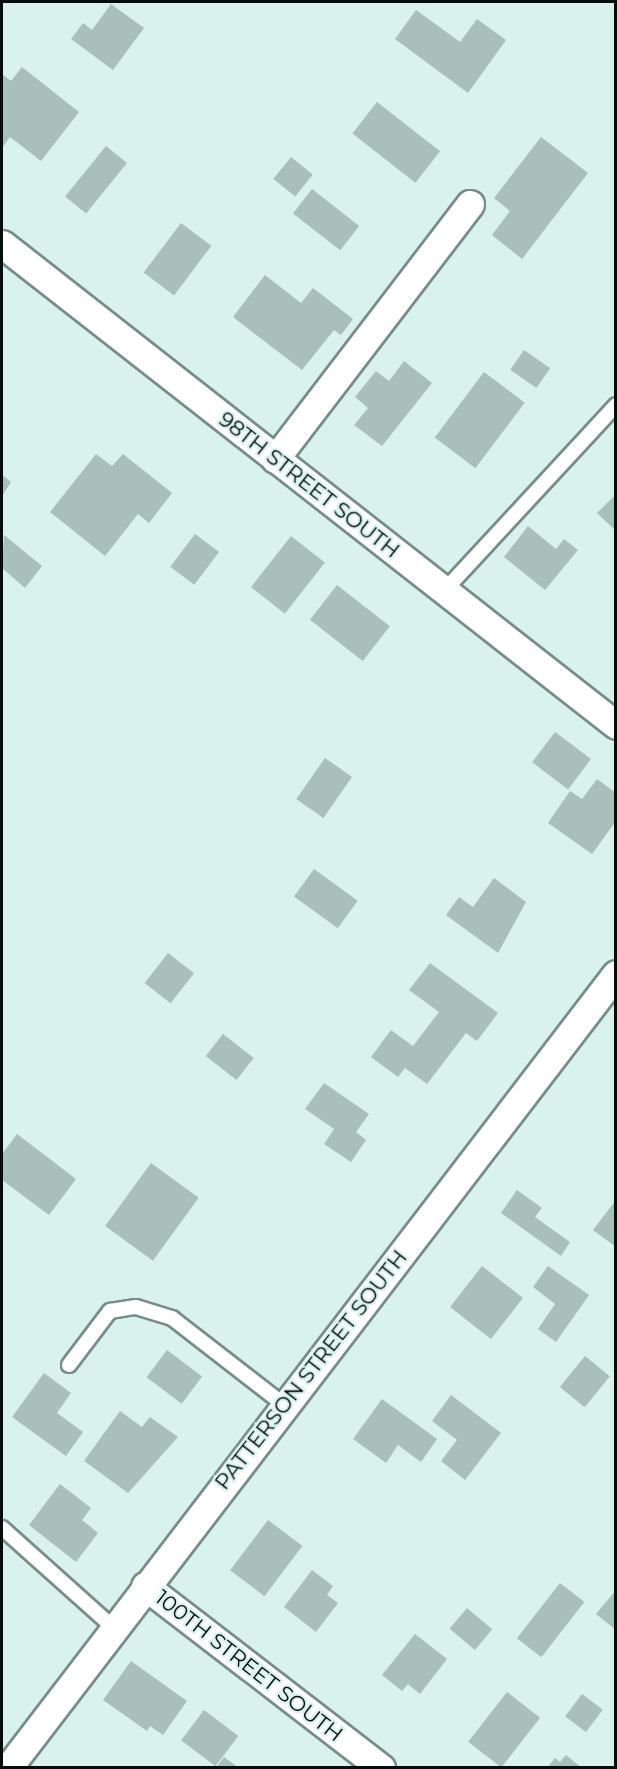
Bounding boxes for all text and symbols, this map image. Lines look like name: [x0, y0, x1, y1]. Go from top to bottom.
street label: 98TH STREET SOUTH: [214, 407, 404, 563]
street label: PATTERSON STREET SOUTH: [210, 1245, 412, 1495]
street label: 100TH STREET SOUTH: [150, 1585, 348, 1747]

